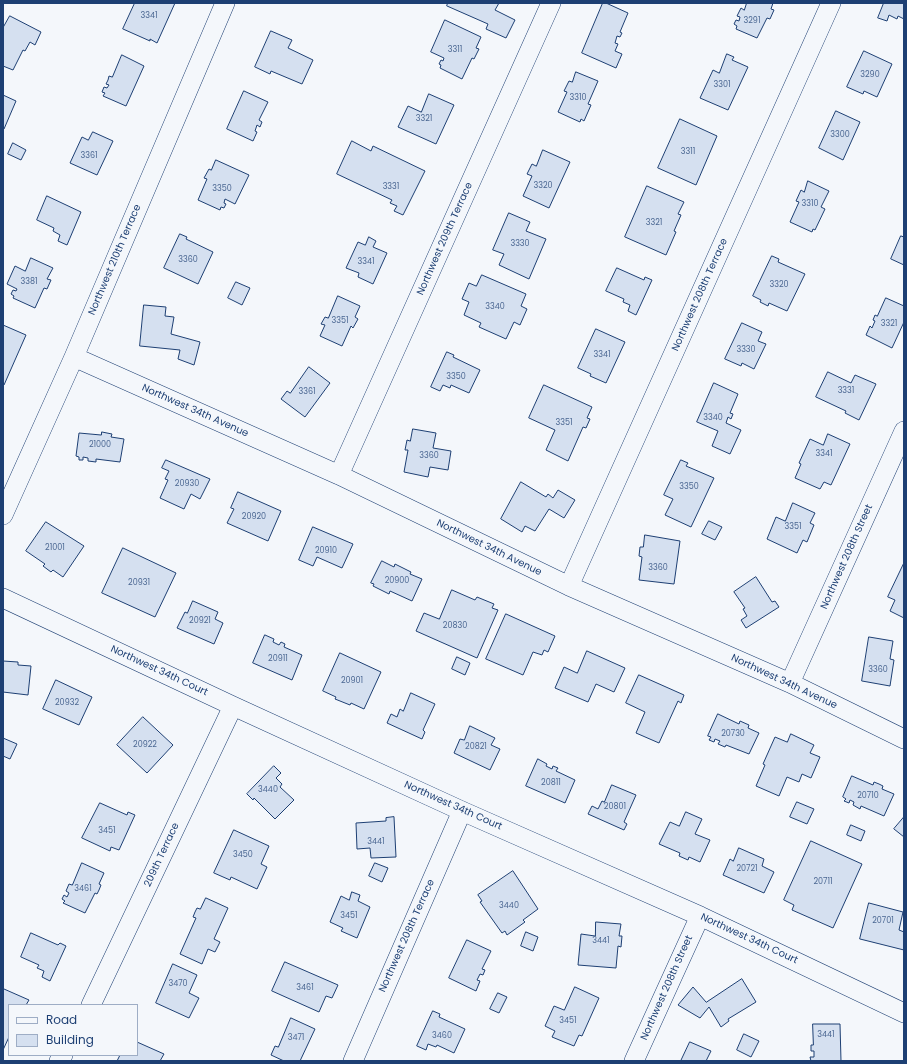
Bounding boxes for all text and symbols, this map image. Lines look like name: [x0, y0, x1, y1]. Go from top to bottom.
house number: 3341: [140, 11, 158, 21]
house number: 3291: [744, 16, 760, 26]
house number: 3311: [448, 45, 462, 55]
house number: 3290: [860, 70, 880, 80]
house number: 3301: [713, 80, 731, 90]
house number: 3310: [569, 93, 587, 103]
house number: 3321: [416, 114, 432, 124]
house number: 3300: [830, 130, 850, 140]
house number: 3311: [681, 147, 695, 157]
house number: 3361: [80, 151, 98, 161]
street label: Northwest 209th Terrace: [415, 181, 475, 297]
house number: 3320: [533, 181, 553, 191]
house number: 3331: [383, 182, 399, 192]
house number: 3350: [212, 184, 232, 194]
house number: 3310: [801, 199, 819, 209]
street label: Northwest 210th Terrace: [86, 203, 144, 317]
house number: 3321: [646, 218, 662, 228]
street label: Northwest 208th Terrace: [670, 237, 730, 353]
house number: 3330: [510, 239, 530, 249]
house number: 3360: [178, 255, 198, 265]
house number: 3341: [357, 257, 375, 267]
house number: 3381: [20, 277, 38, 287]
house number: 3320: [769, 280, 789, 290]
house number: 3340: [485, 302, 505, 312]
house number: 3351: [331, 316, 349, 326]
house number: 3321: [881, 319, 897, 329]
house number: 3330: [736, 345, 756, 355]
house number: 3341: [593, 350, 611, 360]
house number: 3350: [446, 372, 466, 382]
street label: Northwest 34th Avenue: [140, 382, 250, 440]
house number: 3331: [838, 386, 854, 396]
house number: 3361: [298, 387, 316, 397]
house number: 3340: [703, 413, 723, 423]
house number: 3351: [555, 418, 573, 428]
house number: 21000: [89, 440, 111, 450]
house number: 3341: [815, 449, 833, 459]
house number: 3360: [419, 451, 439, 461]
house number: 20930: [175, 479, 199, 489]
house number: 3350: [679, 482, 699, 492]
street label: Northwest 208th Street: [818, 503, 876, 611]
house number: 20920: [242, 512, 266, 522]
street label: Northwest 34th Avenue: [434, 517, 544, 579]
house number: 3351: [784, 522, 802, 532]
house number: 21001: [45, 543, 65, 553]
house number: 20910: [315, 546, 337, 556]
house number: 3360: [648, 563, 668, 573]
house number: 20900: [385, 576, 409, 586]
house number: 20931: [128, 578, 150, 588]
house number: 20921: [189, 616, 211, 626]
house number: 20830: [443, 621, 467, 631]
street label: Northwest 34th Court: [108, 643, 210, 699]
street label: Northwest 34th Avenue: [729, 652, 839, 712]
house number: 20911: [268, 654, 288, 664]
house number: 3360: [868, 665, 888, 675]
house number: 20901: [341, 676, 363, 686]
house number: 20932: [55, 698, 79, 708]
house number: 20730: [721, 729, 745, 739]
house number: 20922: [133, 740, 157, 750]
house number: 20821: [465, 742, 487, 752]
house number: 20811: [541, 778, 561, 788]
street label: Northwest 34th Court: [402, 779, 504, 833]
house number: 3440: [258, 785, 278, 795]
house number: 20710: [857, 791, 879, 801]
house number: 20801: [604, 802, 626, 812]
street label: 209th Terrace: [142, 821, 182, 889]
house number: 3451: [98, 826, 116, 836]
house number: 3441: [367, 837, 385, 847]
house number: 3450: [233, 850, 253, 860]
house number: 20721: [736, 864, 758, 874]
house number: 20711: [813, 877, 833, 887]
street label: Northwest 208th Terrace: [377, 878, 437, 994]
house number: 3461: [74, 884, 92, 894]
house number: 3440: [499, 901, 519, 911]
house number: 3451: [340, 911, 358, 921]
street label: Northwest 34th Court: [698, 911, 800, 967]
house number: 20701: [872, 916, 894, 926]
street label: Northwest 208th Street: [638, 934, 696, 1042]
house number: 3441: [592, 936, 610, 946]
house number: 3470: [168, 979, 188, 989]
house number: 3461: [296, 983, 314, 993]
legend: [8, 1004, 138, 1056]
text: Road: [46, 1011, 77, 1028]
house number: 3451: [559, 1016, 577, 1026]
house number: 3441: [817, 1030, 835, 1040]
text: Building: [46, 1031, 94, 1048]
house number: 3460: [432, 1031, 452, 1041]
house number: 3471: [288, 1033, 304, 1043]

